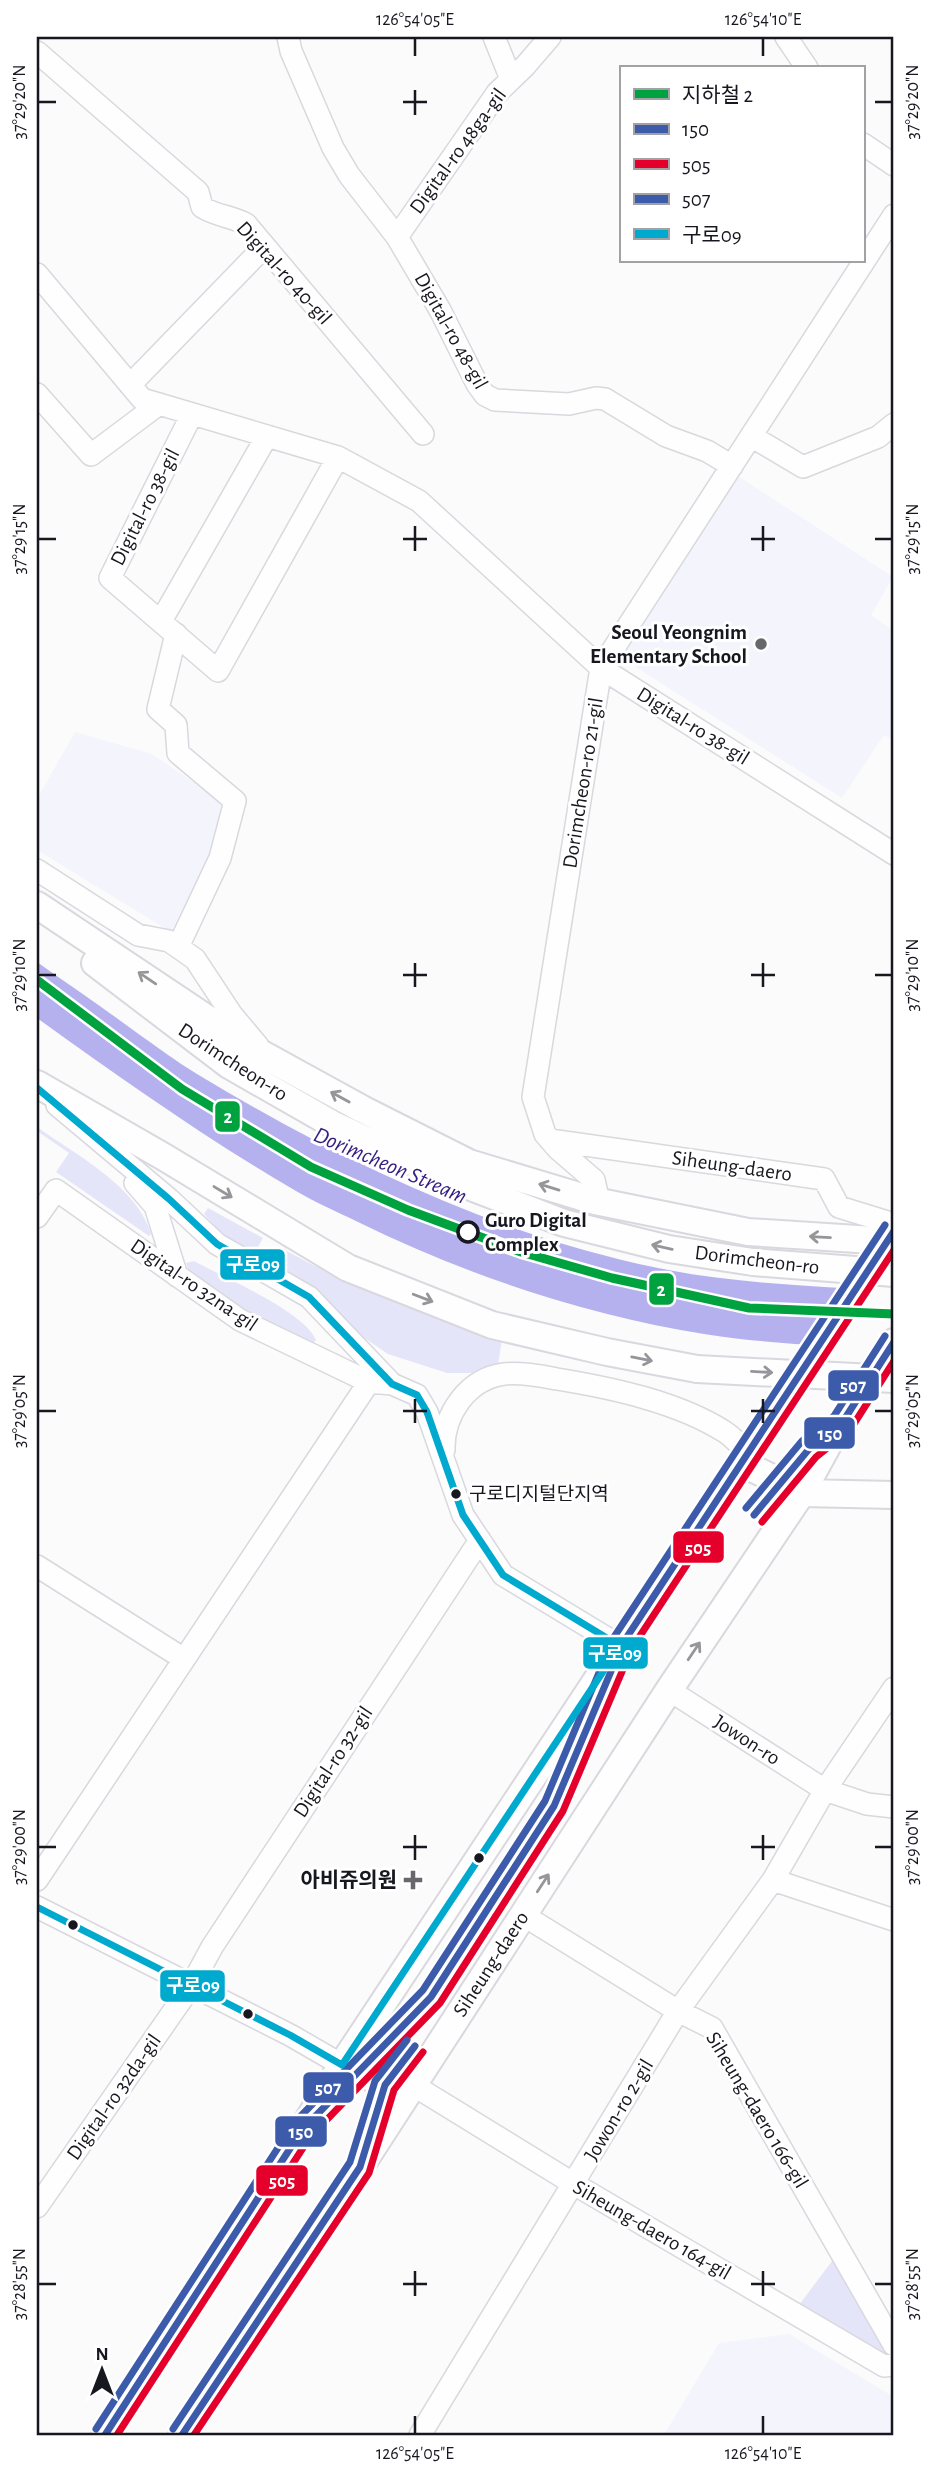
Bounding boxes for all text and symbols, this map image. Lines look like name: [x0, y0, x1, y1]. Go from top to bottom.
text: 126°54'05"E: [376, 11, 454, 29]
text: 126°54'10"E: [725, 11, 802, 29]
text: 37°29'20"N: [11, 65, 29, 139]
text: 37°29'20"N: [904, 65, 922, 139]
legend: [620, 66, 864, 262]
street label: Digital-ro 48ga-gil: [406, 84, 510, 218]
text: 지하철 2: [682, 84, 753, 106]
text: 150: [682, 119, 709, 140]
text: 505: [682, 155, 711, 176]
text: 507: [682, 189, 711, 210]
street label: Digital-ro 40-gil: [232, 217, 336, 329]
text: 구로09: [682, 225, 742, 246]
street label: Digital-ro 48-gil: [410, 269, 492, 393]
street label: Digital-ro 38-gil: [107, 445, 183, 569]
text: 37°29'15"N: [11, 504, 29, 574]
text: 37°29'15"N: [904, 504, 922, 574]
place label: Seoul Yeongnim Elementary School: [590, 622, 747, 667]
marker: Seoul Yeongnim Elementary School: [753, 636, 769, 652]
street label: Digital-ro 38-gil: [633, 683, 753, 769]
street label: Dorimcheon-ro 21-gil: [559, 696, 607, 870]
text: 37°29'10"N: [11, 939, 29, 1011]
text: 37°29'10"N: [904, 939, 922, 1011]
one-way arrow: [137, 971, 157, 985]
street label: Dorimcheon-ro: [175, 1019, 291, 1105]
one-way arrow: [331, 1090, 351, 1104]
line badge: 2: [214, 1100, 241, 1133]
text: 2: [224, 1108, 233, 1127]
water label: Dorimcheon Stream: [310, 1123, 470, 1209]
street label: Siheung-daero: [671, 1147, 793, 1185]
one-way arrow: [538, 1179, 560, 1192]
one-way arrow: [212, 1185, 232, 1199]
place label: Guro Digital Complex: [485, 1210, 587, 1255]
marker: Guro Digital Complex: [457, 1221, 479, 1243]
one-way arrow: [808, 1230, 831, 1243]
street label: Digital-ro 32na-gil: [127, 1235, 261, 1335]
one-way arrow: [651, 1240, 674, 1254]
street label: Dorimcheon-ro: [693, 1242, 821, 1278]
line badge: 구로09: [219, 1248, 286, 1281]
text: 구로09: [226, 1256, 280, 1275]
line badge: 2: [648, 1272, 675, 1306]
text: 2: [657, 1281, 666, 1300]
one-way arrow: [412, 1292, 434, 1305]
one-way arrow: [630, 1352, 653, 1366]
one-way arrow: [750, 1366, 773, 1379]
line badge: 507: [827, 1369, 880, 1402]
text: 37°29'05"N: [11, 1374, 29, 1448]
text: 37°29'05"N: [904, 1374, 922, 1448]
text: 507: [840, 1377, 866, 1396]
line badge: 150: [803, 1416, 856, 1450]
text: 150: [818, 1425, 843, 1444]
place label: 구로디지털단지역: [469, 1484, 609, 1504]
marker: 구로디지털단지역: [449, 1487, 463, 1501]
line badge: 505: [672, 1530, 725, 1564]
text: 505: [685, 1539, 711, 1558]
line badge: 구로09: [582, 1636, 649, 1670]
one-way arrow: [688, 1642, 702, 1662]
text: 구로09: [588, 1645, 642, 1664]
street label: Digital-ro 32-gil: [289, 1703, 377, 1821]
street label: Jowon-ro: [710, 1711, 784, 1769]
text: 37°29'00"N: [11, 1809, 29, 1885]
text: 37°29'00"N: [904, 1809, 922, 1885]
unlabelled marker: [472, 1851, 486, 1865]
place label: 아비쥬의원: [300, 1869, 397, 1891]
marker: 아비쥬의원: [403, 1870, 423, 1890]
one-way arrow: [536, 1874, 551, 1893]
street label: Siheung-daero: [449, 1908, 533, 2020]
unlabelled marker: [66, 1918, 80, 1932]
line badge: 구로09: [159, 1969, 226, 2003]
text: 구로09: [166, 1977, 220, 1996]
unlabelled marker: [241, 2007, 255, 2021]
street label: Siheung-daero 166-gil: [702, 2028, 812, 2192]
street label: Digital-ro 32da-gil: [63, 2030, 165, 2164]
street label: Jowon-ro 2-gil: [581, 2056, 657, 2164]
line badge: 507: [302, 2071, 355, 2104]
text: 507: [315, 2079, 341, 2098]
line badge: 150: [274, 2115, 328, 2148]
text: 150: [289, 2123, 314, 2142]
line badge: 505: [255, 2164, 309, 2197]
text: 505: [269, 2172, 295, 2191]
street label: Siheung-daero 164-gil: [569, 2176, 735, 2284]
text: 37°28'55"N: [11, 2248, 29, 2320]
text: 37°28'55"N: [904, 2248, 922, 2320]
north arrow: [66, 2336, 136, 2406]
text: N: [95, 2345, 109, 2364]
text: 126°54'05"E: [376, 2445, 454, 2463]
text: 126°54'10"E: [725, 2445, 802, 2463]

